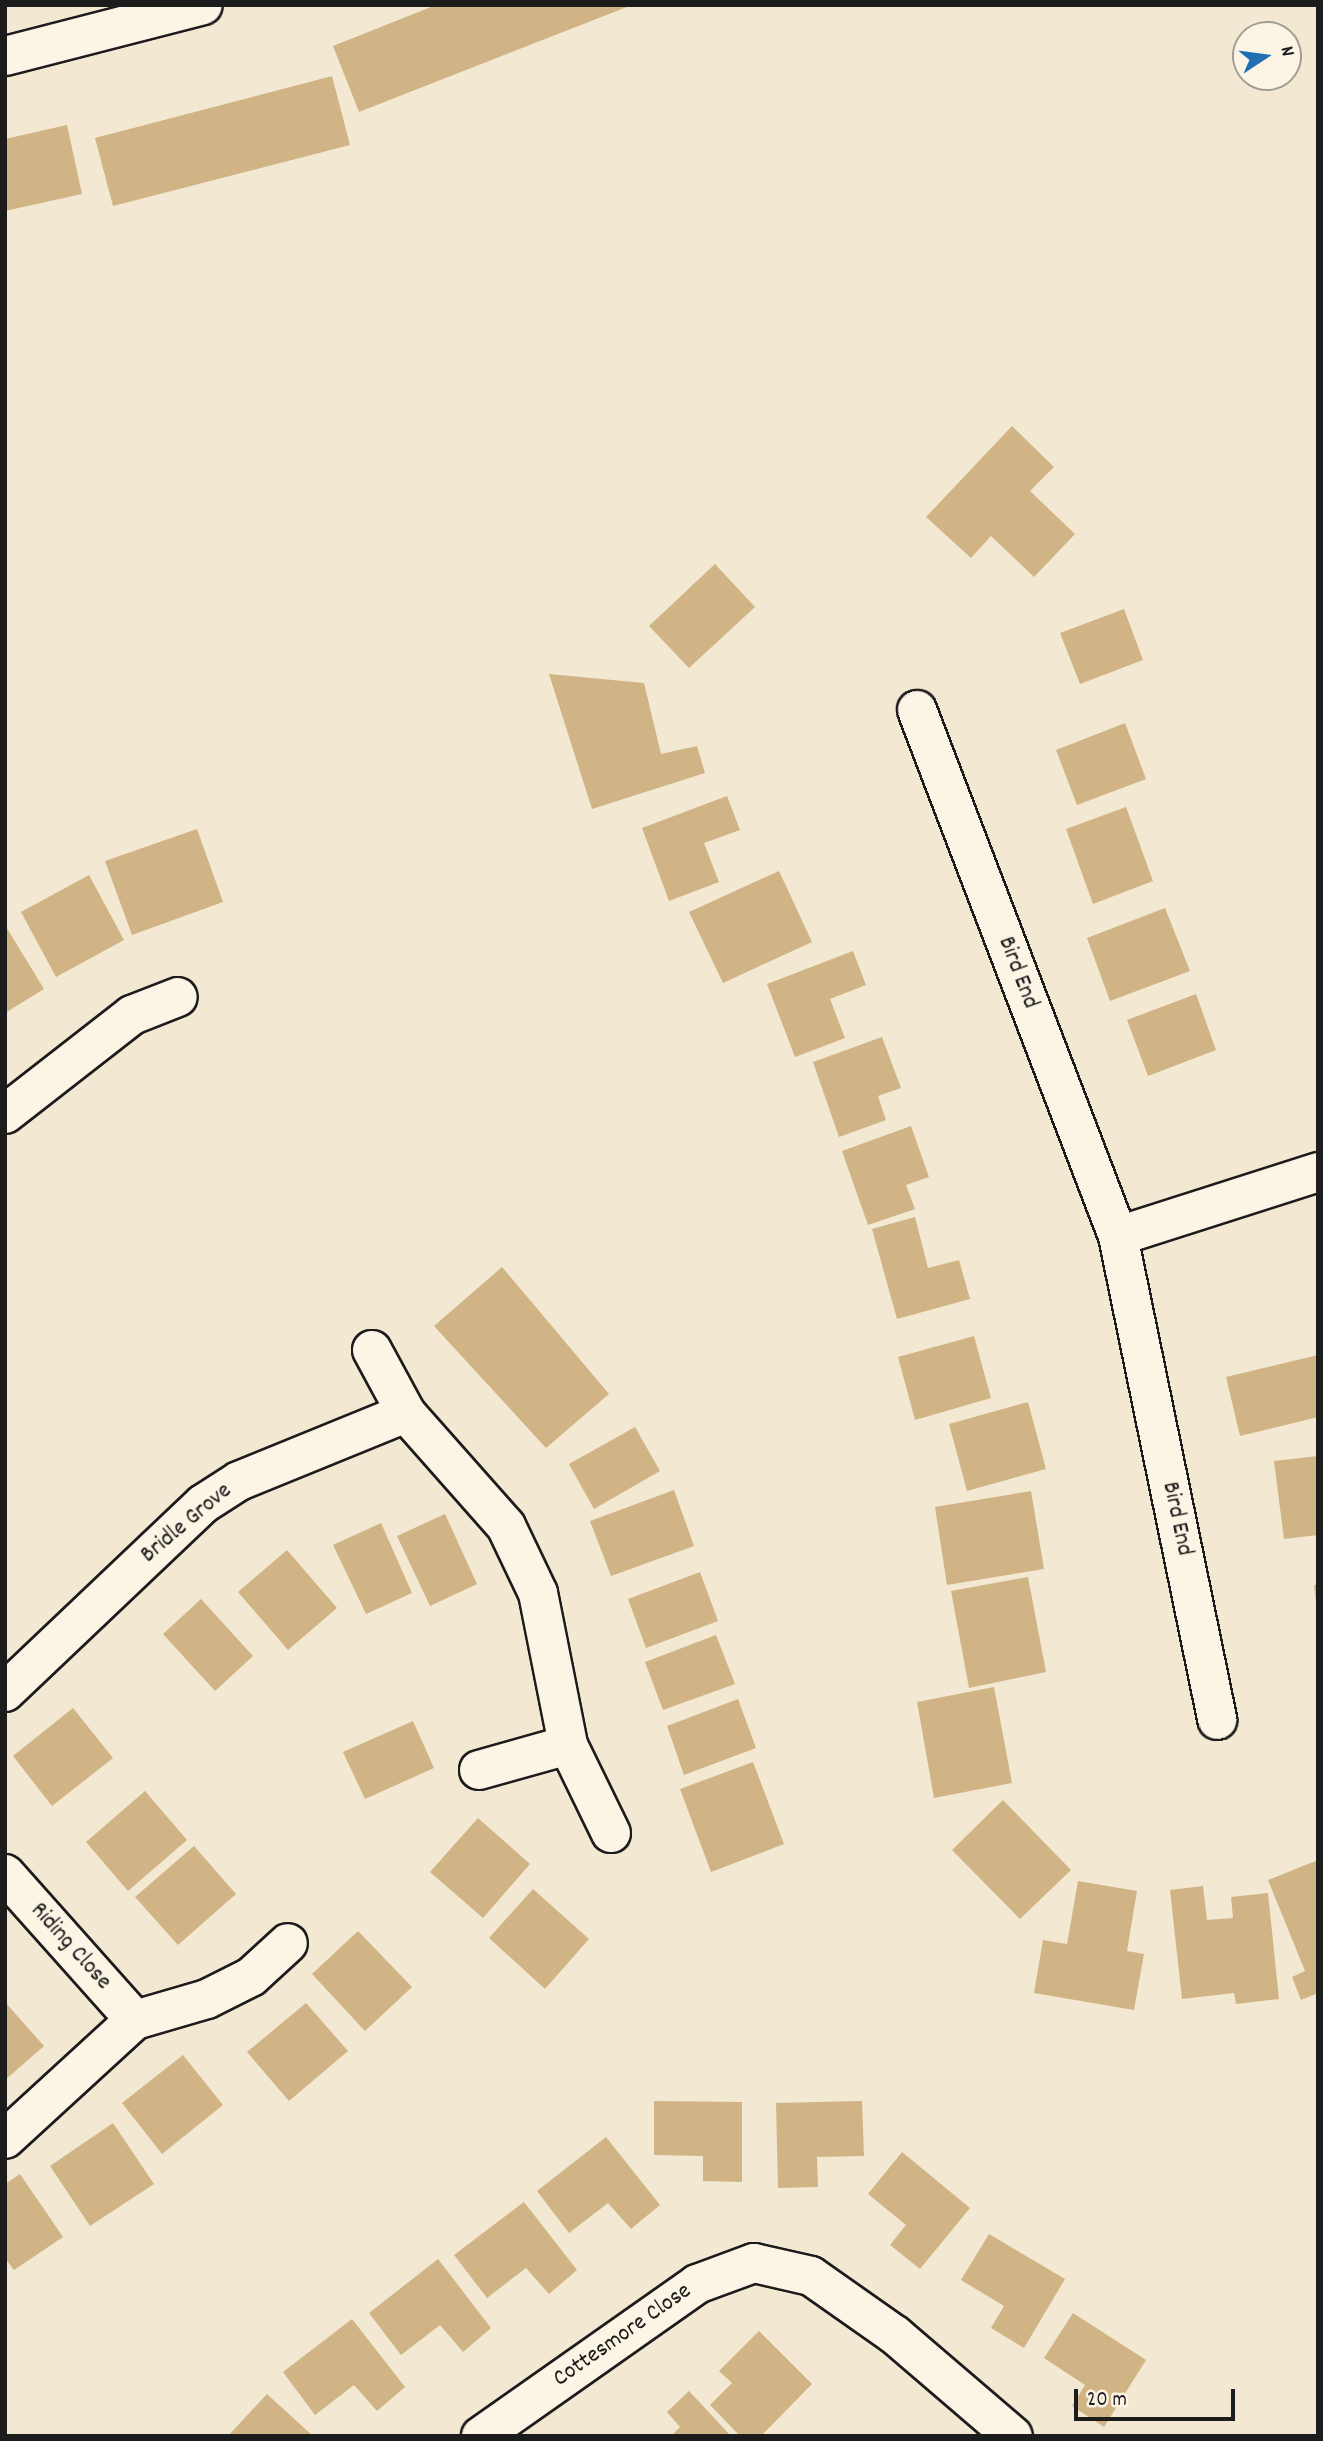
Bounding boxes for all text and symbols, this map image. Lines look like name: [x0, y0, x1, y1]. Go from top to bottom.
north arrow: [1232, 21, 1302, 91]
text: N: [1272, 44, 1300, 59]
street label: Bird End: [990, 933, 1044, 1013]
street label: Bridle Grove: [136, 1478, 238, 1570]
street label: Bird End: [1154, 1479, 1198, 1559]
street label: Riding Close: [23, 1897, 117, 1997]
street label: Cottesmore Close: [548, 2278, 698, 2394]
scale bar: [1078, 2374, 1239, 2418]
text: 20 m: [1087, 2386, 1127, 2416]

